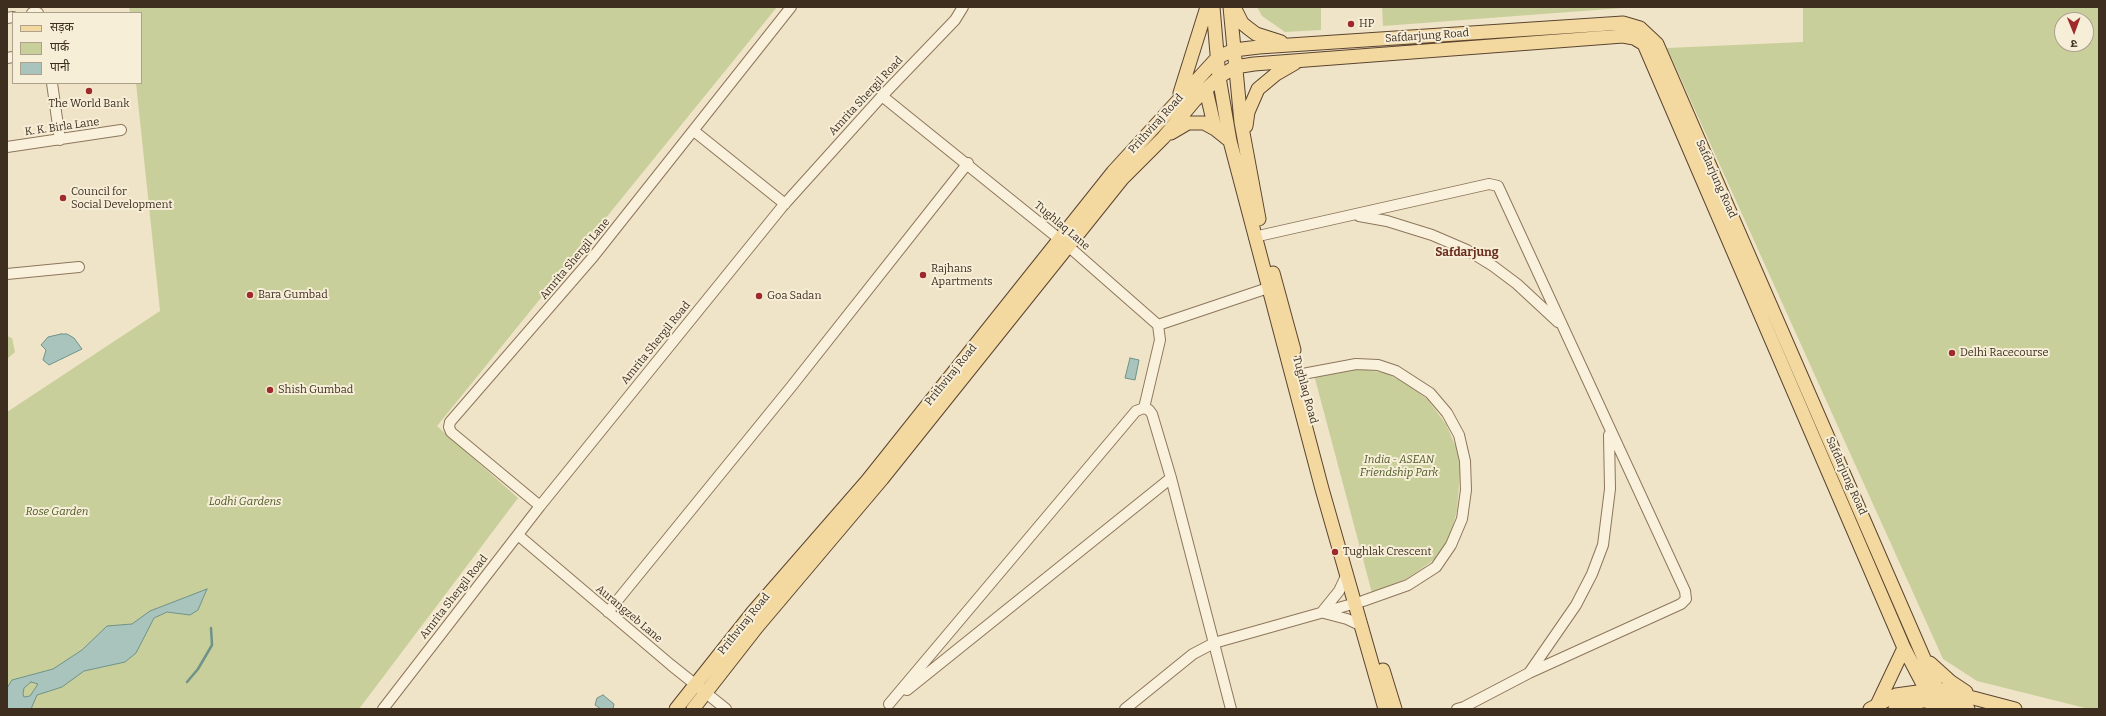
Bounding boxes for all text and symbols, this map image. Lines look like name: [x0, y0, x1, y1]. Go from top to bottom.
legend: [12, 12, 142, 84]
north arrow: [2054, 12, 2094, 52]
place label: HP: [1359, 17, 1374, 31]
marker: HP: [1346, 19, 1356, 29]
text: सड़क: [50, 20, 74, 34]
street label: Safdarjung Road: [1384, 26, 1470, 46]
text: उ: [2071, 37, 2078, 50]
text: पार्क: [50, 40, 69, 54]
street label: Amrita Shergil Road: [826, 54, 906, 138]
text: पानी: [50, 60, 70, 74]
marker: The World Bank: [84, 86, 94, 96]
street label: Prithviraj Road: [1126, 92, 1186, 156]
place label: The World Bank: [49, 97, 129, 111]
street label: K. K. Birla Lane: [24, 115, 100, 139]
street label: Safdarjung Road: [1693, 138, 1739, 220]
place label: Council for Social Development: [71, 185, 173, 211]
marker: Council for Social Development: [58, 193, 68, 203]
street label: Tughlaq Lane: [1032, 199, 1092, 253]
street label: Amrita Shergil Lane: [537, 216, 613, 302]
district label: Safdarjung: [1435, 246, 1499, 260]
place label: Rajhans Apartments: [931, 262, 993, 288]
marker: Rajhans Apartments: [918, 270, 928, 280]
place label: Bara Gumbad: [258, 288, 328, 302]
place label: Goa Sadan: [767, 289, 821, 303]
marker: Bara Gumbad: [245, 290, 255, 300]
marker: Goa Sadan: [754, 291, 764, 301]
street label: Amrita Shergil Road: [619, 299, 693, 387]
street label: Prithviraj Road: [922, 342, 980, 408]
place label: Delhi Racecourse: [1960, 346, 2048, 360]
marker: Delhi Racecourse: [1947, 348, 1957, 358]
street label: Tughlaq Road: [1290, 355, 1320, 425]
place label: Shish Gumbad: [278, 383, 353, 397]
marker: Shish Gumbad: [265, 385, 275, 395]
street label: Safdarjung Road: [1823, 435, 1869, 517]
park label: India - ASEAN Friendship Park: [1360, 453, 1438, 479]
park label: Lodhi Gardens: [209, 495, 281, 509]
park label: Rose Garden: [25, 505, 89, 519]
place label: Tughlak Crescent: [1343, 545, 1431, 559]
marker: Tughlak Crescent: [1330, 547, 1340, 557]
street label: Amrita Shergil Road: [417, 552, 491, 642]
street label: Aurangzeb Lane: [593, 582, 665, 646]
street label: Prithviraj Road: [715, 591, 773, 657]

